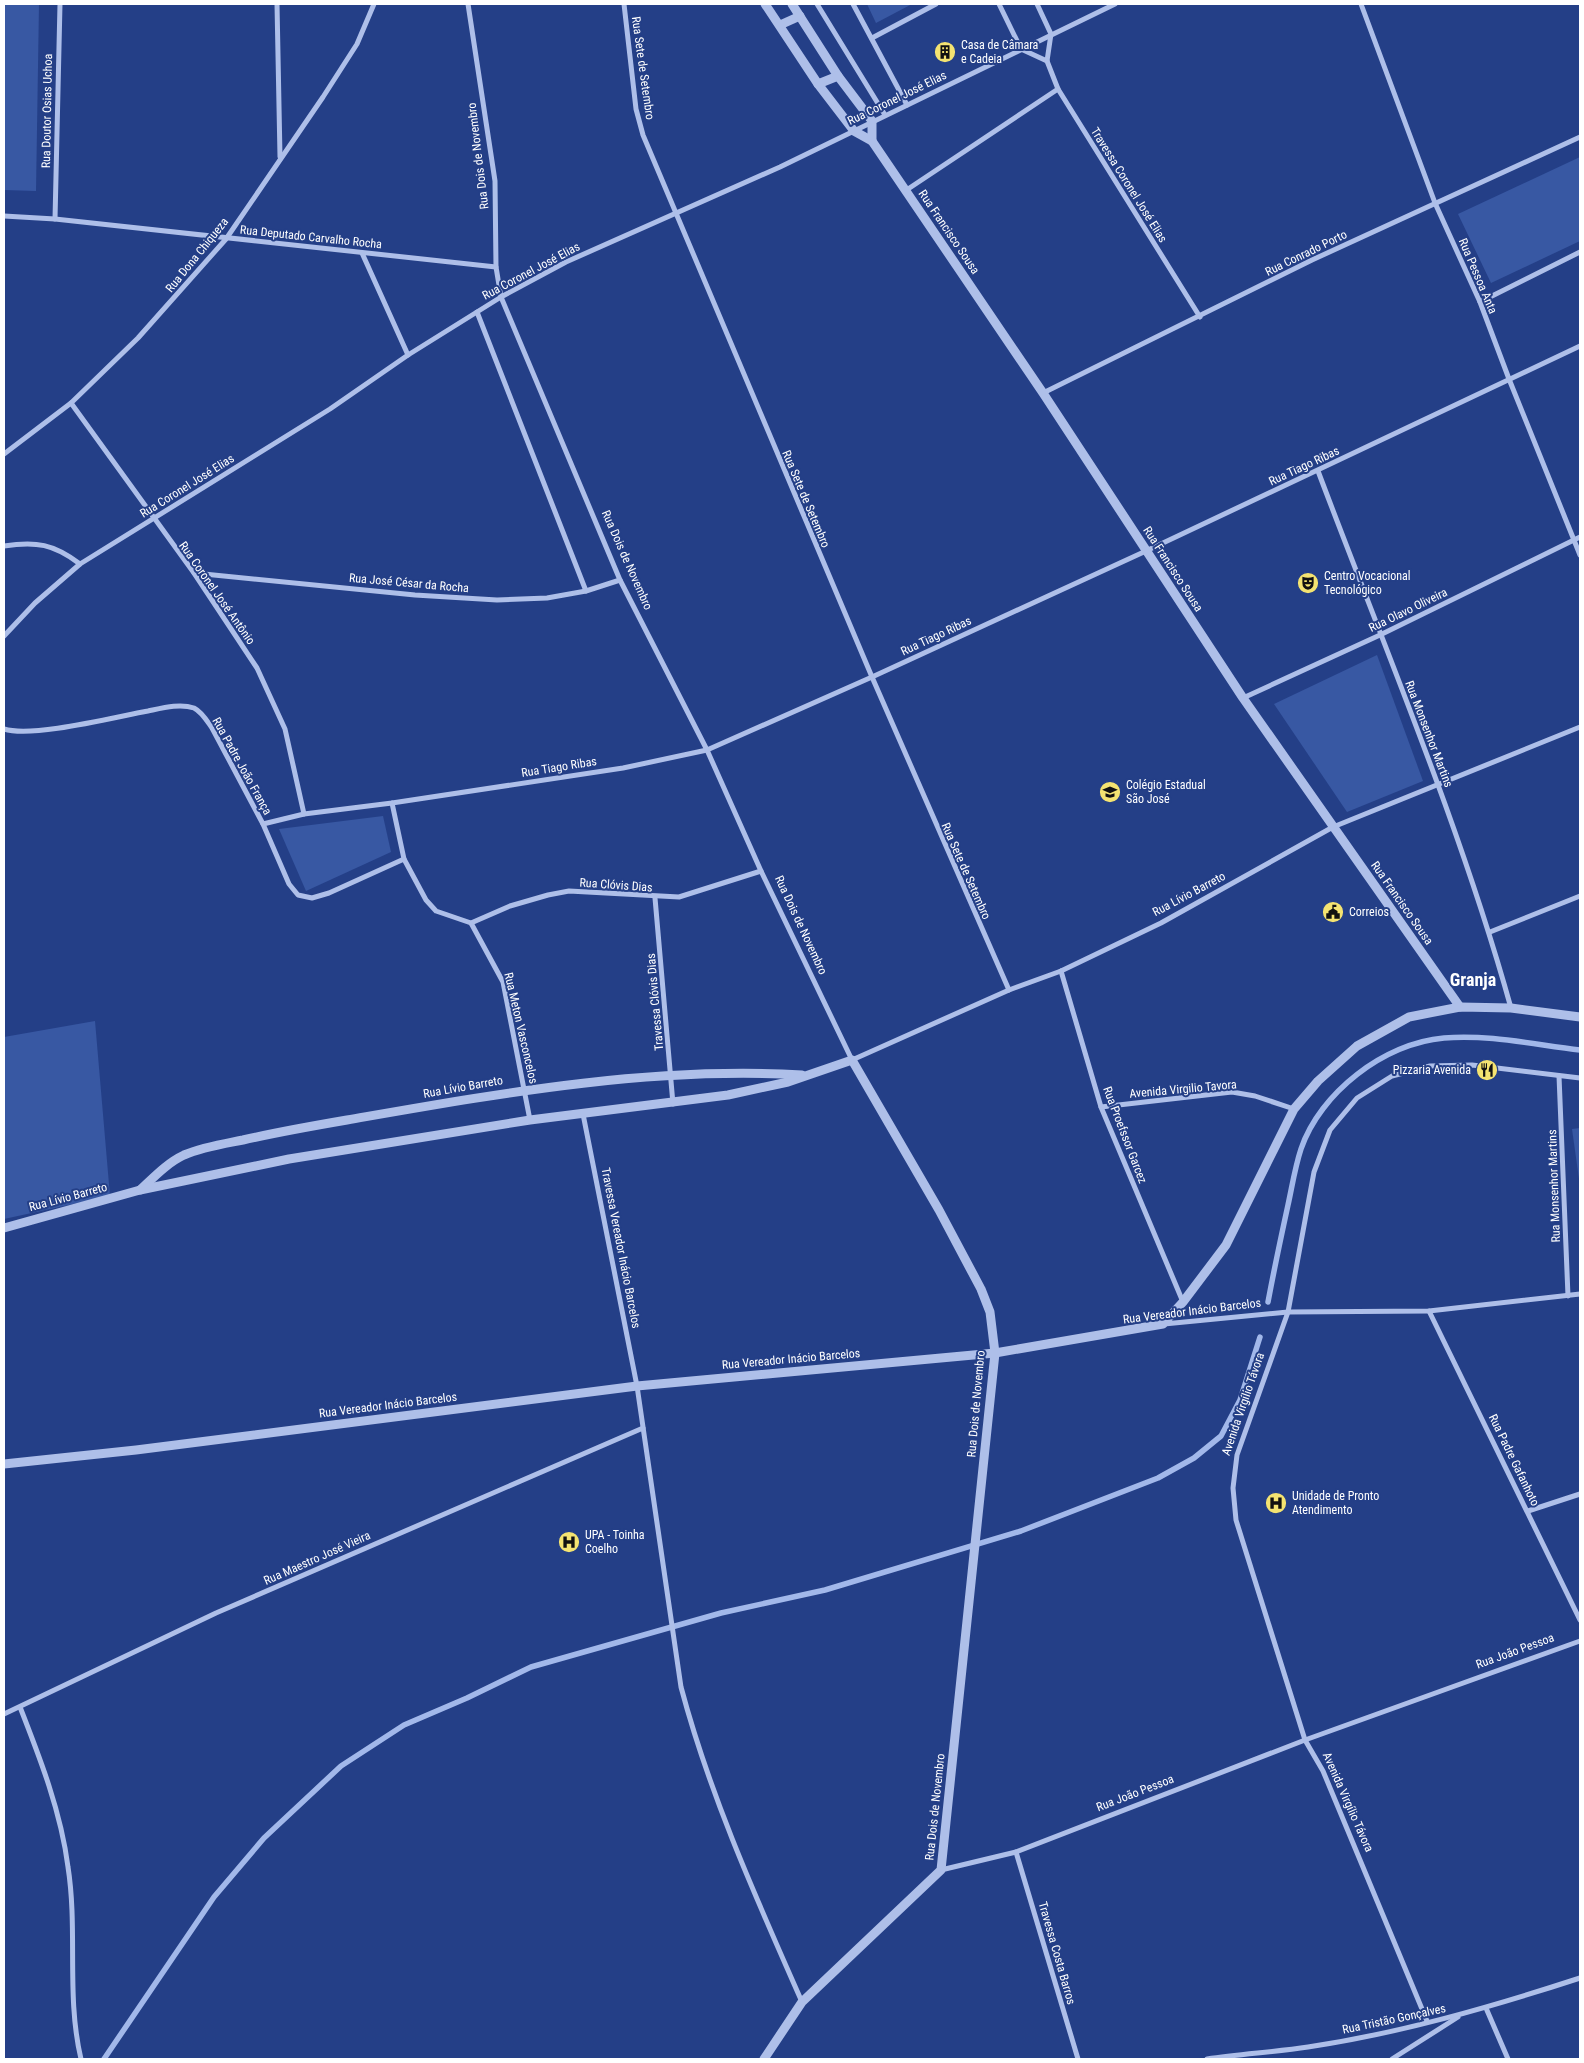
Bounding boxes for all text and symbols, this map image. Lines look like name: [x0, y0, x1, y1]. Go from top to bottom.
street label: Rua Sete de Setembro: [629, 15, 657, 121]
place label: Casa de Câmara e Cadeia: [961, 38, 1039, 66]
building icon: Casa de Câmara e Cadeia: [933, 40, 957, 64]
street label: Rua Doutor Osias Uchoa: [39, 53, 55, 168]
street label: Rua Coronel José Elias: [845, 68, 949, 128]
street label: Rua Dois de Novembro: [465, 102, 491, 210]
street label: Travessa Coronel José Elias: [1088, 125, 1170, 245]
street label: Rua Francisco Sousa: [916, 187, 983, 277]
street label: Rua Dona Chiqueza: [163, 215, 231, 295]
street label: Rua Deputado Carvalho Rocha: [239, 223, 383, 251]
street label: Rua Conrado Porto: [1263, 227, 1349, 279]
street label: Rua Pessoa Anta: [1456, 236, 1500, 316]
street label: Rua Coronel José Elias: [480, 239, 582, 303]
street label: Rua Tiago Ribas: [1267, 444, 1341, 488]
street label: Rua Sete de Setembro: [779, 448, 833, 550]
street label: Rua Coronel José Elias: [137, 451, 237, 521]
street label: Rua Dois de Novembro: [599, 508, 655, 612]
street label: Rua Francisco Sousa: [1140, 524, 1206, 614]
street label: Rua Coronel José Antônio: [176, 539, 258, 647]
place label: Centro Vocacional Tecnológico: [1324, 569, 1411, 597]
street label: Rua José César da Rocha: [348, 571, 470, 595]
theatre icon: Centro Vocacional Tecnológico: [1296, 571, 1320, 595]
street label: Rua Olavo Oliveira: [1367, 585, 1450, 635]
street label: Rua Tiago Ribas: [899, 614, 973, 658]
street label: Rua Monsenhor Martins: [1402, 679, 1456, 789]
street label: Rua Padre João França: [209, 715, 275, 817]
street label: Rua Tiago Ribas: [520, 754, 598, 780]
place label: Colégio Estadual São José: [1126, 778, 1206, 806]
school or university icon: Colégio Estadual São José: [1098, 780, 1122, 804]
street label: Rua Sete de Setembro: [938, 820, 994, 922]
street label: Rua Francisco Sousa: [1368, 859, 1436, 948]
street label: Rua Lívio Barreto: [1150, 869, 1228, 919]
street label: Rua Dois de Novembro: [772, 873, 830, 977]
street label: Rua Clóvis Dias: [579, 875, 653, 895]
public building icon: Correios: [1321, 900, 1345, 924]
place label: Correios: [1349, 905, 1389, 919]
street label: Travessa Clóvis Dias: [644, 953, 666, 1051]
district label: Granja: [1450, 969, 1496, 990]
street label: Rua Meton Vasconcelos: [501, 971, 541, 1085]
restaurant icon: Pizzaria Avenida: [1475, 1058, 1499, 1082]
place label: Pizzaria Avenida: [1393, 1063, 1471, 1077]
street label: Rua Lívio Barreto: [422, 1073, 504, 1101]
street label: Avenida Virgilio Tavora: [1129, 1077, 1237, 1101]
street label: Rua Proefssor Garcez: [1100, 1085, 1150, 1185]
street label: Rua Monsenhor Martins: [1545, 1129, 1563, 1243]
street label: Travessa Vereador Inácio Barcelos: [599, 1167, 643, 1329]
street label: Rua Lívio Barreto: [27, 1180, 109, 1214]
street label: Rua Vereador Inácio Barcelos: [1122, 1296, 1262, 1326]
street label: Rua Vereador Inácio Barcelos: [721, 1346, 861, 1372]
street label: Rua Dois de Novembro: [964, 1350, 988, 1458]
street label: Avenida Virgílio Távora: [1219, 1351, 1267, 1457]
street label: Rua Vereador Inácio Barcelos: [318, 1390, 458, 1420]
street label: Rua Padre Gafanhoto: [1486, 1412, 1542, 1508]
place label: Unidade de Pronto Atendimento: [1292, 1489, 1379, 1517]
hospital icon: Unidade de Pronto Atendimento: [1264, 1491, 1288, 1515]
street label: Rua Maestro José Vieira: [262, 1528, 373, 1588]
place label: UPA - Toinha Coelho: [585, 1528, 645, 1556]
hospital icon: UPA - Toinha Coelho: [557, 1530, 581, 1554]
street label: Rua João Pessoa: [1474, 1630, 1556, 1672]
street label: Avenida Virgílio Távora: [1320, 1750, 1376, 1854]
street label: Rua Dois de Novembro: [922, 1753, 948, 1861]
street label: Rua João Pessoa: [1094, 1772, 1176, 1814]
street label: Travessa Costa Barros: [1036, 1900, 1078, 2006]
street label: Rua Tristão Gonçalves: [1341, 2001, 1447, 2037]

